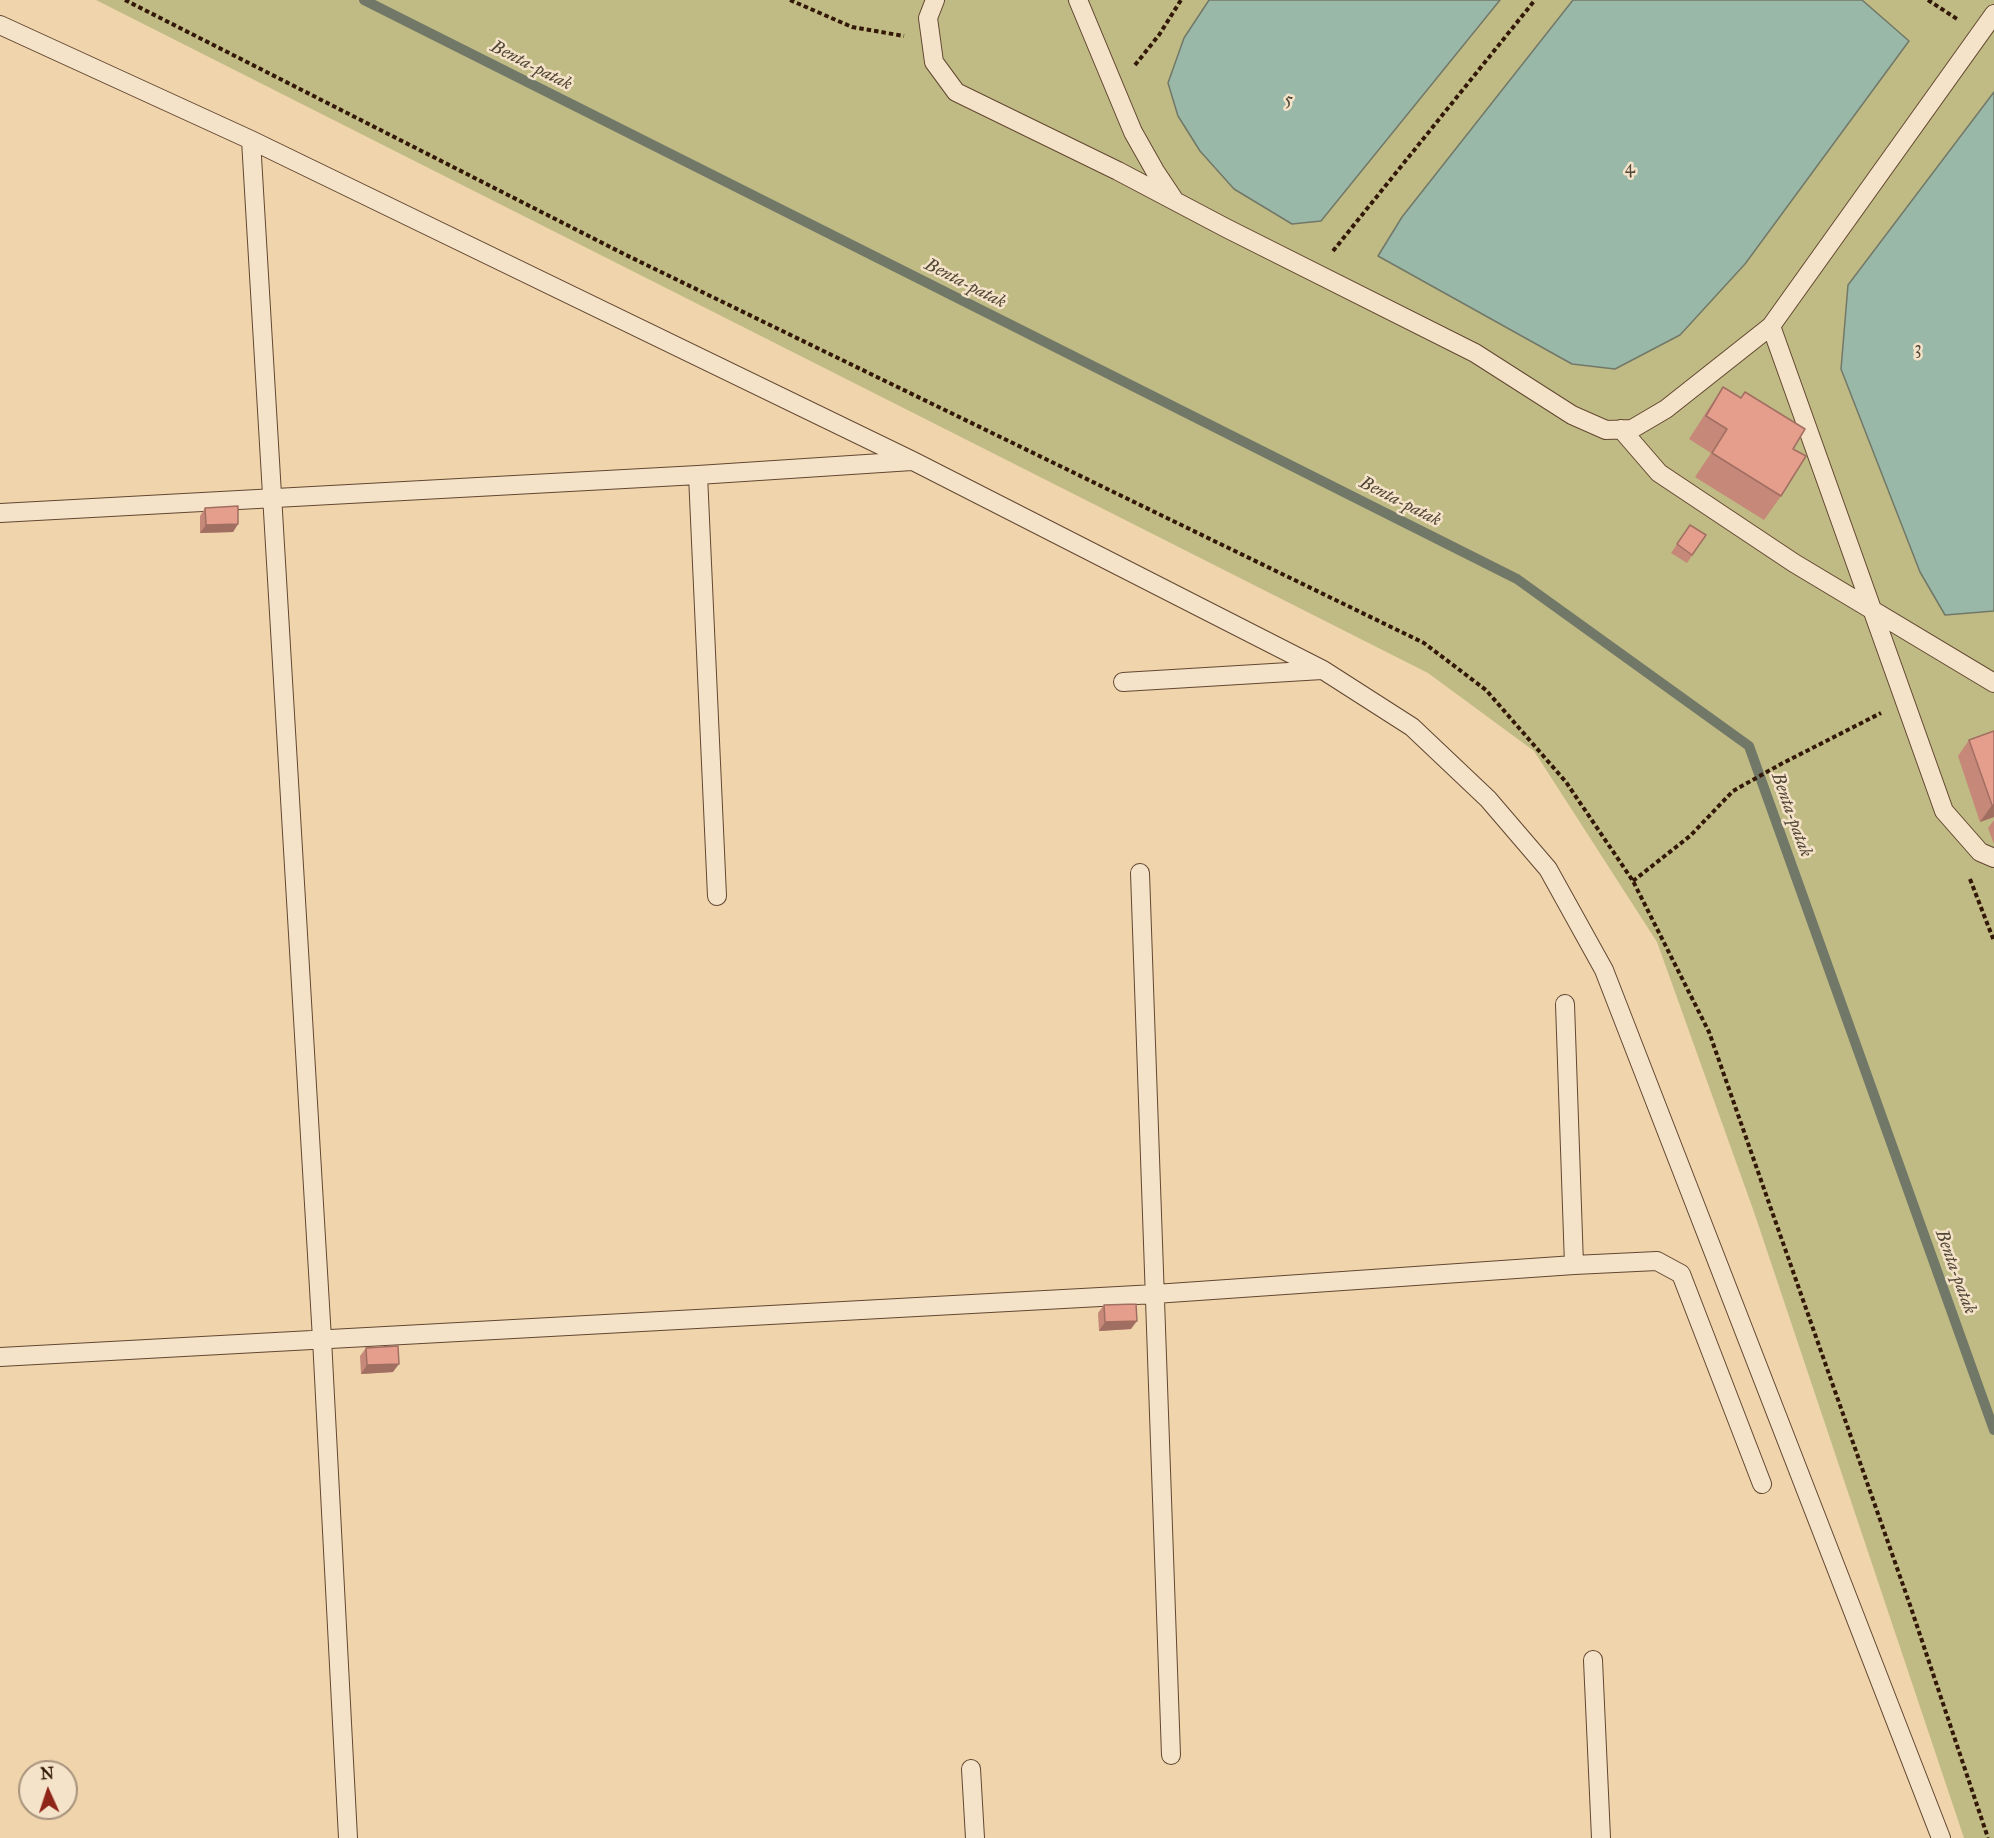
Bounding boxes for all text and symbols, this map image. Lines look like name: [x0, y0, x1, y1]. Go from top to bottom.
water label: Benta-patak: [487, 36, 575, 96]
water label: 5: [1285, 90, 1293, 112]
water label: 4: [1625, 158, 1635, 180]
water label: Benta-patak: [921, 254, 1009, 314]
water label: 3: [1914, 339, 1922, 361]
water label: Benta-patak: [1356, 472, 1444, 532]
water label: Benta-patak: [1766, 770, 1816, 860]
water label: Benta-patak: [1930, 1227, 1980, 1317]
north arrow: [18, 1760, 78, 1820]
text: N: [40, 1764, 54, 1783]

